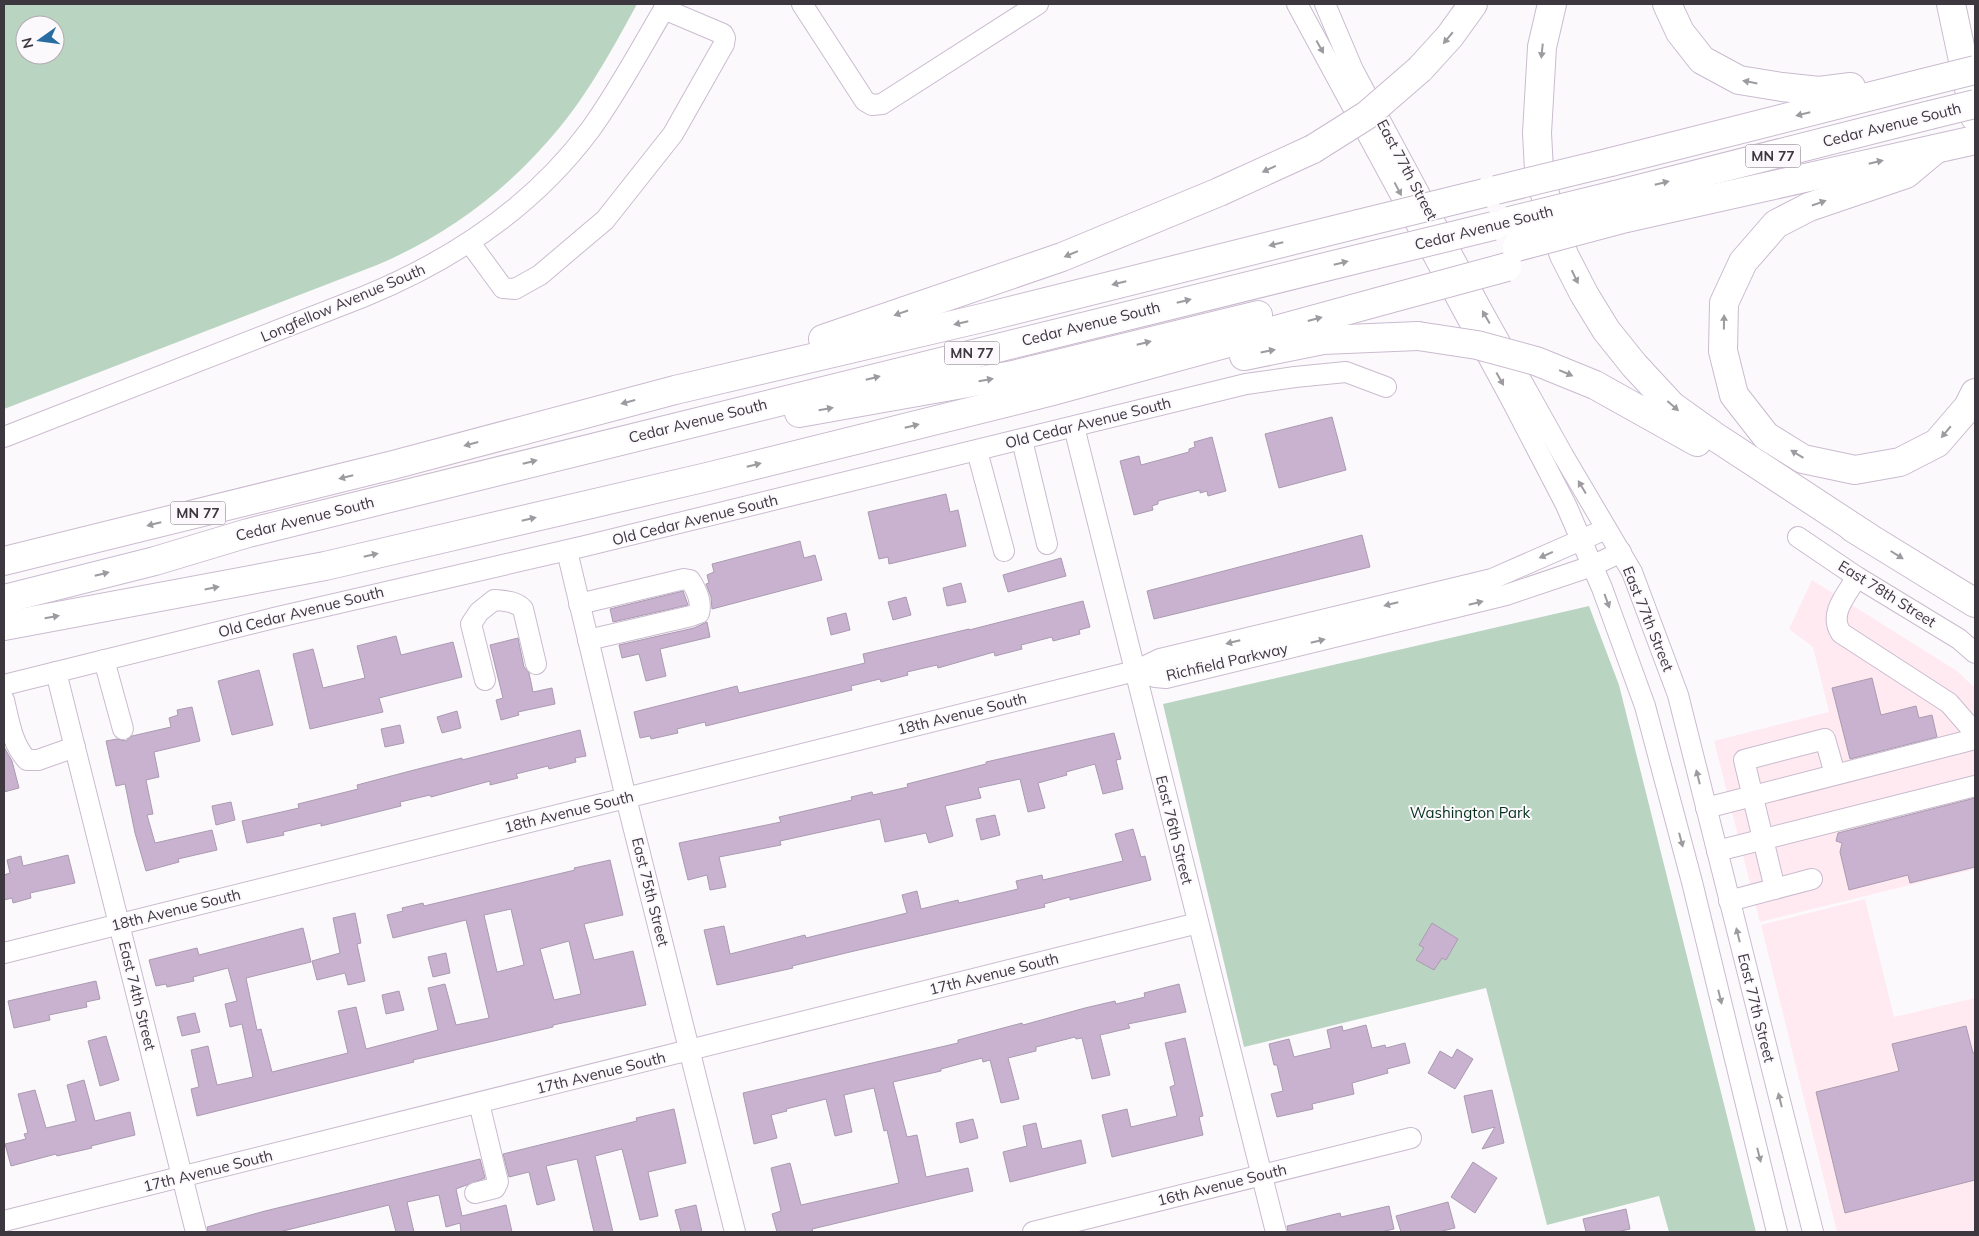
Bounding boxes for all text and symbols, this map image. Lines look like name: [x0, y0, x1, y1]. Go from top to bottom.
north arrow: [15, 15, 65, 65]
one-way arrow: [1442, 31, 1453, 44]
text: N: [17, 36, 37, 50]
one-way arrow: [1316, 39, 1324, 54]
one-way arrow: [1538, 44, 1546, 60]
one-way arrow: [1741, 77, 1757, 85]
street label: Cedar Avenue South: [1821, 98, 1963, 151]
one-way arrow: [1795, 110, 1810, 118]
street label: East 77th Street: [1373, 116, 1442, 224]
road number: MN 77: [1746, 144, 1800, 168]
one-way arrow: [1869, 158, 1884, 166]
one-way arrow: [1262, 166, 1276, 174]
one-way arrow: [1655, 179, 1670, 187]
one-way arrow: [1393, 183, 1402, 196]
one-way arrow: [1812, 199, 1827, 207]
street label: Cedar Avenue South: [1413, 201, 1555, 254]
one-way arrow: [1269, 240, 1284, 248]
one-way arrow: [1064, 250, 1078, 258]
street label: Longfellow Avenue South: [258, 259, 428, 346]
one-way arrow: [1334, 259, 1349, 267]
one-way arrow: [1571, 270, 1579, 285]
one-way arrow: [1111, 279, 1126, 287]
street label: Cedar Avenue South: [1020, 297, 1162, 350]
one-way arrow: [1176, 297, 1191, 305]
one-way arrow: [893, 309, 908, 317]
one-way arrow: [1482, 310, 1490, 325]
one-way arrow: [1720, 313, 1728, 329]
one-way arrow: [1308, 315, 1323, 323]
one-way arrow: [954, 319, 969, 327]
one-way arrow: [1136, 339, 1151, 347]
road number: MN 77: [944, 342, 1000, 364]
one-way arrow: [1261, 346, 1277, 354]
one-way arrow: [1559, 370, 1573, 378]
one-way arrow: [1495, 372, 1504, 385]
one-way arrow: [865, 374, 880, 382]
one-way arrow: [978, 375, 994, 383]
street label: Old Cedar Avenue South: [1003, 393, 1173, 452]
street label: Cedar Avenue South: [627, 394, 769, 447]
one-way arrow: [621, 398, 636, 406]
one-way arrow: [1667, 400, 1680, 411]
one-way arrow: [818, 404, 834, 412]
one-way arrow: [905, 422, 920, 430]
one-way arrow: [1941, 425, 1952, 438]
one-way arrow: [464, 441, 479, 449]
one-way arrow: [1790, 450, 1803, 459]
one-way arrow: [523, 458, 538, 466]
one-way arrow: [747, 461, 762, 469]
one-way arrow: [338, 473, 353, 481]
one-way arrow: [1577, 480, 1586, 493]
street label: Old Cedar Avenue South: [610, 490, 780, 549]
street label: Cedar Avenue South: [234, 492, 376, 545]
road number: MN 77: [170, 502, 226, 524]
one-way arrow: [521, 515, 536, 523]
one-way arrow: [147, 520, 162, 528]
one-way arrow: [1891, 550, 1904, 559]
one-way arrow: [363, 551, 378, 559]
one-way arrow: [1539, 552, 1553, 560]
street label: East 78th Street: [1835, 556, 1940, 631]
street label: East 77th Street: [1619, 563, 1678, 674]
one-way arrow: [94, 570, 109, 578]
street label: Old Cedar Avenue South: [216, 582, 386, 641]
one-way arrow: [204, 584, 219, 592]
one-way arrow: [1603, 594, 1611, 609]
one-way arrow: [1469, 598, 1484, 606]
one-way arrow: [1384, 600, 1399, 608]
one-way arrow: [44, 613, 60, 621]
one-way arrow: [1311, 637, 1326, 645]
street label: Richfield Parkway: [1164, 638, 1290, 685]
one-way arrow: [1226, 638, 1241, 646]
street label: 18th Avenue South: [895, 688, 1029, 739]
one-way arrow: [1694, 770, 1702, 785]
street label: East 76th Street: [1152, 773, 1197, 886]
street label: 18th Avenue South: [502, 786, 636, 837]
park label: Washington Park: [1410, 803, 1531, 822]
one-way arrow: [1677, 832, 1685, 847]
street label: East 75th Street: [628, 835, 673, 948]
street label: 18th Avenue South: [109, 884, 243, 935]
one-way arrow: [1734, 927, 1742, 942]
street label: East 74th Street: [115, 939, 160, 1052]
street label: 17th Avenue South: [927, 948, 1061, 999]
street label: East 77th Street: [1734, 951, 1779, 1064]
one-way arrow: [1716, 990, 1724, 1005]
street label: 17th Avenue South: [534, 1047, 668, 1098]
one-way arrow: [1775, 1093, 1783, 1108]
street label: 17th Avenue South: [141, 1145, 275, 1196]
one-way arrow: [1755, 1148, 1763, 1163]
street label: 16th Avenue South: [1155, 1159, 1289, 1210]

